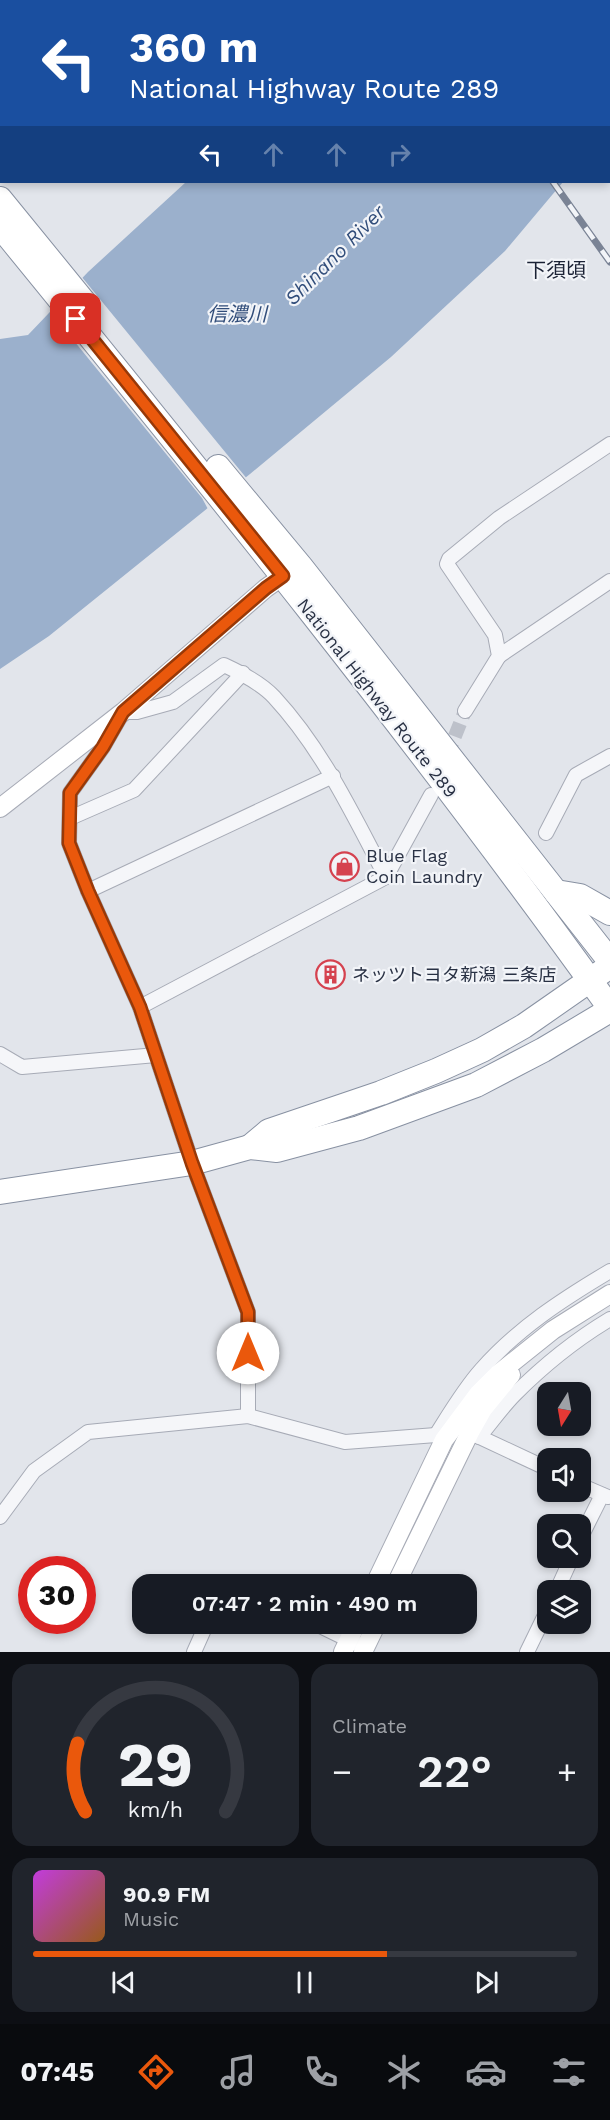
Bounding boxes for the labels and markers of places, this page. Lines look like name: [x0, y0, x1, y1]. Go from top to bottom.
pin: [50, 293, 101, 344]
place label: Blue Flag Coin Laundry: [366, 845, 483, 887]
shop icon: Blue Flag Coin Laundry: [329, 850, 361, 882]
building icon: ネッツトヨタ新潟 三条店: [315, 959, 347, 991]
place label: ネッツトヨタ新潟 三条店: [352, 964, 556, 985]

